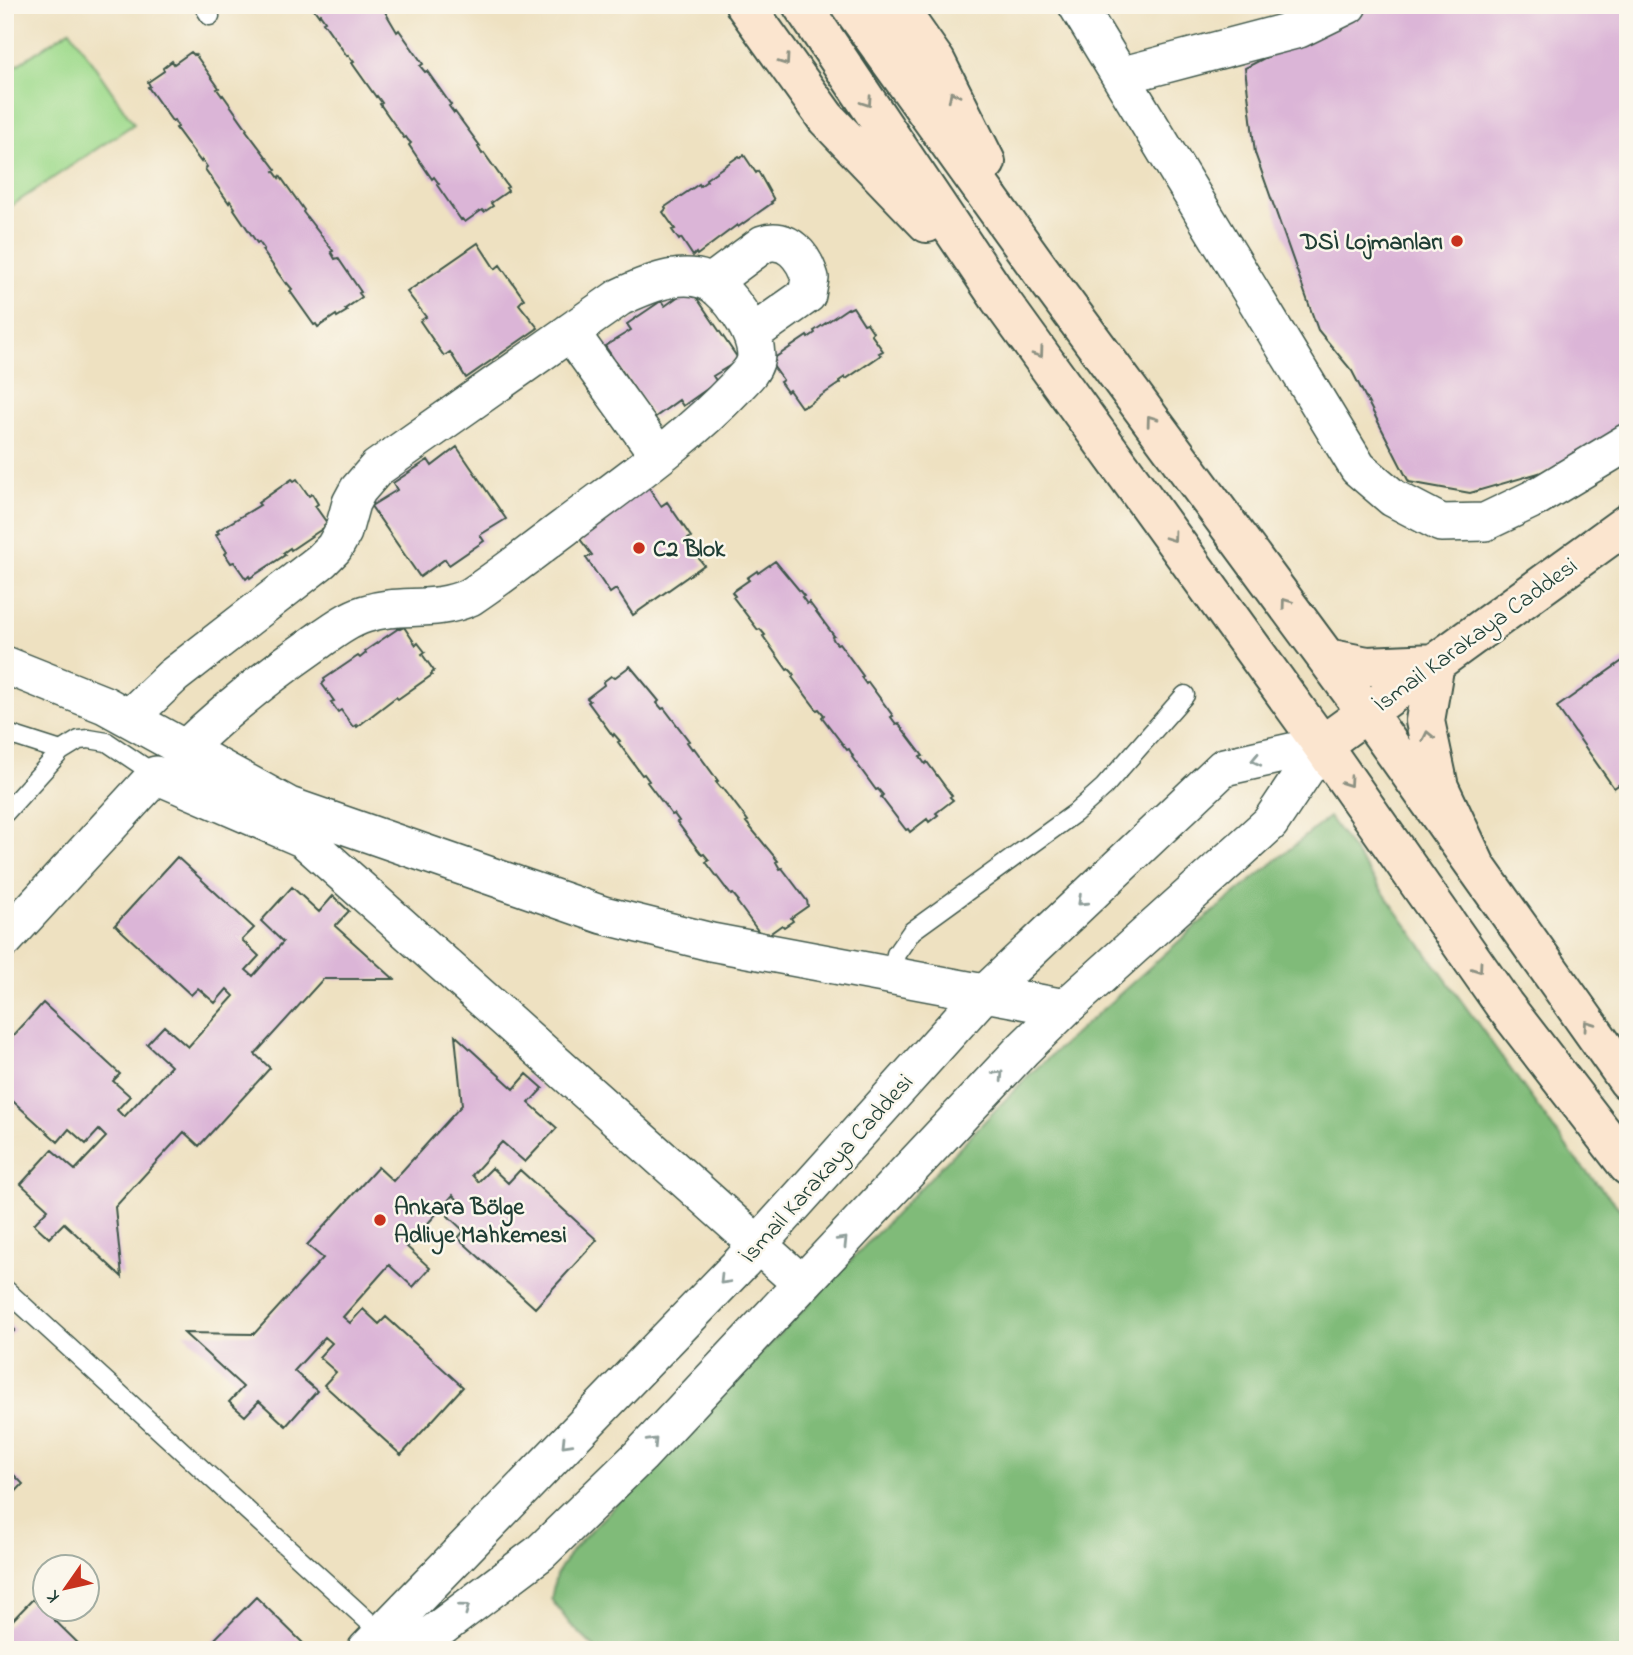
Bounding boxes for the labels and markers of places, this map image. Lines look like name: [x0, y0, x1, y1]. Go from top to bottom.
place label: DSİ Lojmanları: [1299, 226, 1443, 261]
marker: DSİ Lojmanları: [1449, 233, 1465, 249]
place label: C2 Blok: [653, 533, 726, 568]
marker: C2 Blok: [631, 540, 647, 556]
place label: Ankara Bölge Adliye Mahkemesi: [394, 1191, 567, 1255]
marker: Ankara Bölge Adliye Mahkemesi: [372, 1212, 388, 1228]

